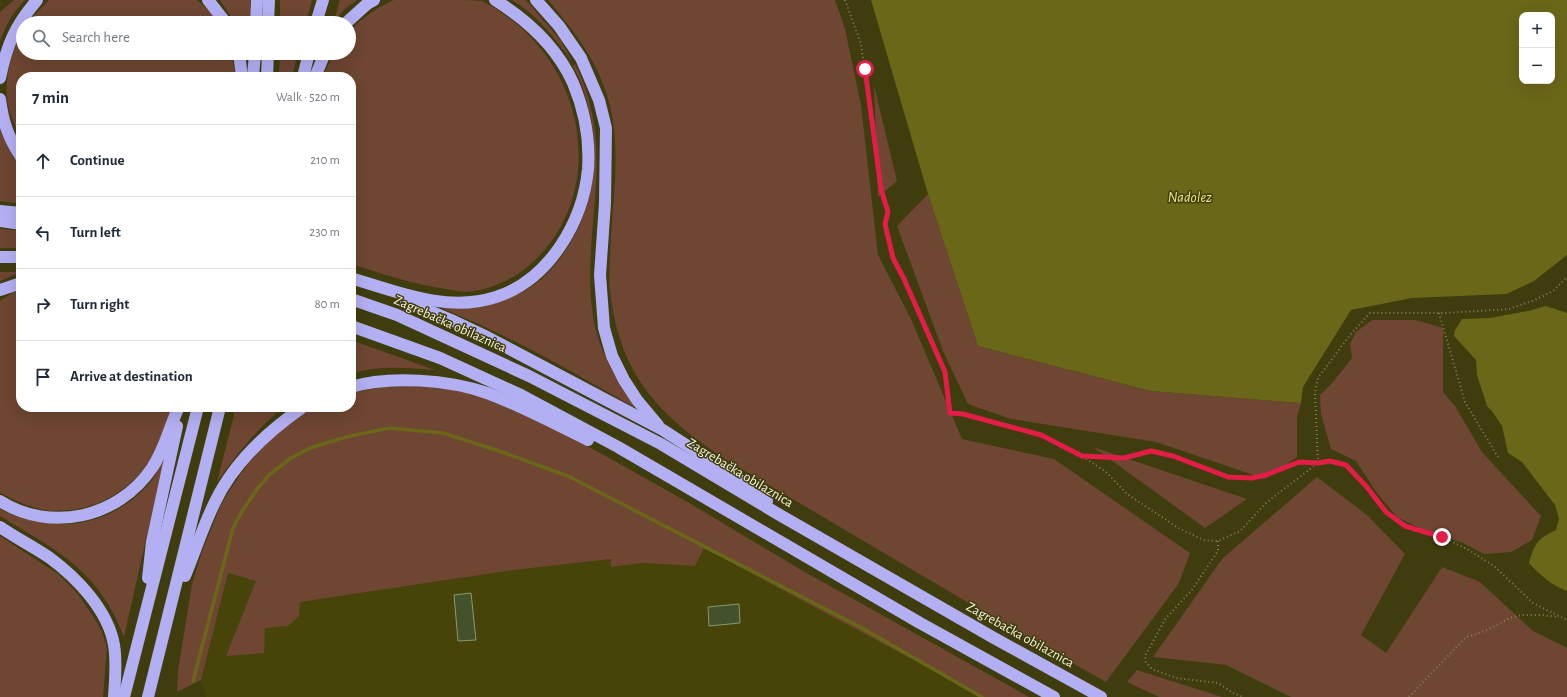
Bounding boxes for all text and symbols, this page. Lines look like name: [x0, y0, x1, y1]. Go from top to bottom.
map controls: [1519, 12, 1555, 84]
button: +: [1519, 12, 1555, 48]
search box: [16, 16, 356, 60]
icon: search: [30, 27, 52, 49]
text: Search here: [62, 30, 130, 45]
button: −: [1519, 48, 1555, 84]
route start: [856, 60, 874, 78]
text: 7 min: [32, 89, 69, 106]
text: Walk · 520 m: [276, 91, 340, 104]
icon: ahead: [32, 150, 54, 172]
text: Continue: [70, 153, 125, 168]
text: 210 m: [310, 154, 340, 167]
water label: Nadolez: [1168, 190, 1212, 205]
icon: left: [32, 222, 54, 244]
text: Turn left: [70, 225, 121, 240]
text: 230 m: [309, 226, 340, 239]
street label: Zagrebačka obilaznica: [392, 293, 509, 355]
icon: right: [32, 294, 54, 316]
text: Turn right: [70, 297, 129, 312]
text: 80 m: [314, 298, 340, 311]
icon: arrive: [32, 366, 54, 388]
text: Arrive at destination: [70, 369, 193, 384]
street label: Zagrebačka obilaznica: [685, 436, 796, 510]
route end: [1433, 528, 1451, 546]
street label: Zagrebačka obilaznica: [964, 600, 1077, 671]

